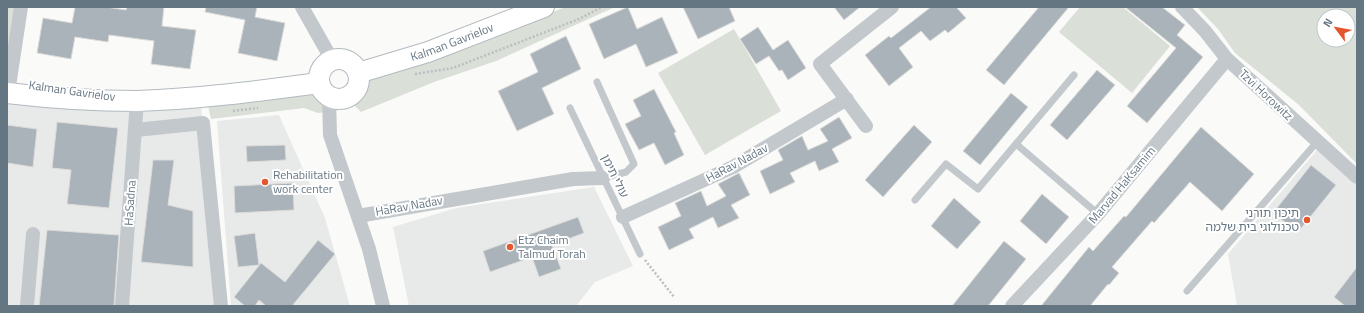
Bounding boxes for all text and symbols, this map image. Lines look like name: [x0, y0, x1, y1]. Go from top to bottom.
north arrow: [1316, 8, 1356, 48]
text: N: [1319, 15, 1336, 30]
street label: Kalman Gavrielov: [408, 17, 496, 66]
street label: Tzvi Horowitz: [1235, 65, 1298, 125]
street label: Kalman Gavrielov: [27, 75, 117, 106]
street label: HaRav Nadav: [702, 138, 771, 187]
street label: Marvad HaKsamim: [1083, 142, 1160, 228]
street label: עולי תימן: [597, 151, 634, 201]
place label: Rehabilitation work center: [273, 165, 343, 198]
marker: Rehabilitation work center: [260, 177, 270, 187]
street label: HaSadna: [118, 180, 141, 226]
street label: HaRav Nadav: [374, 190, 444, 221]
place label: תיכון תורני טכנולוגי בית שלמה: [1205, 203, 1299, 236]
marker: תיכון תורני טכנולוגי בית שלמה: [1302, 215, 1312, 225]
place label: Etz Chaim Talmud Torah: [518, 230, 586, 263]
marker: Etz Chaim Talmud Torah: [505, 242, 515, 252]

